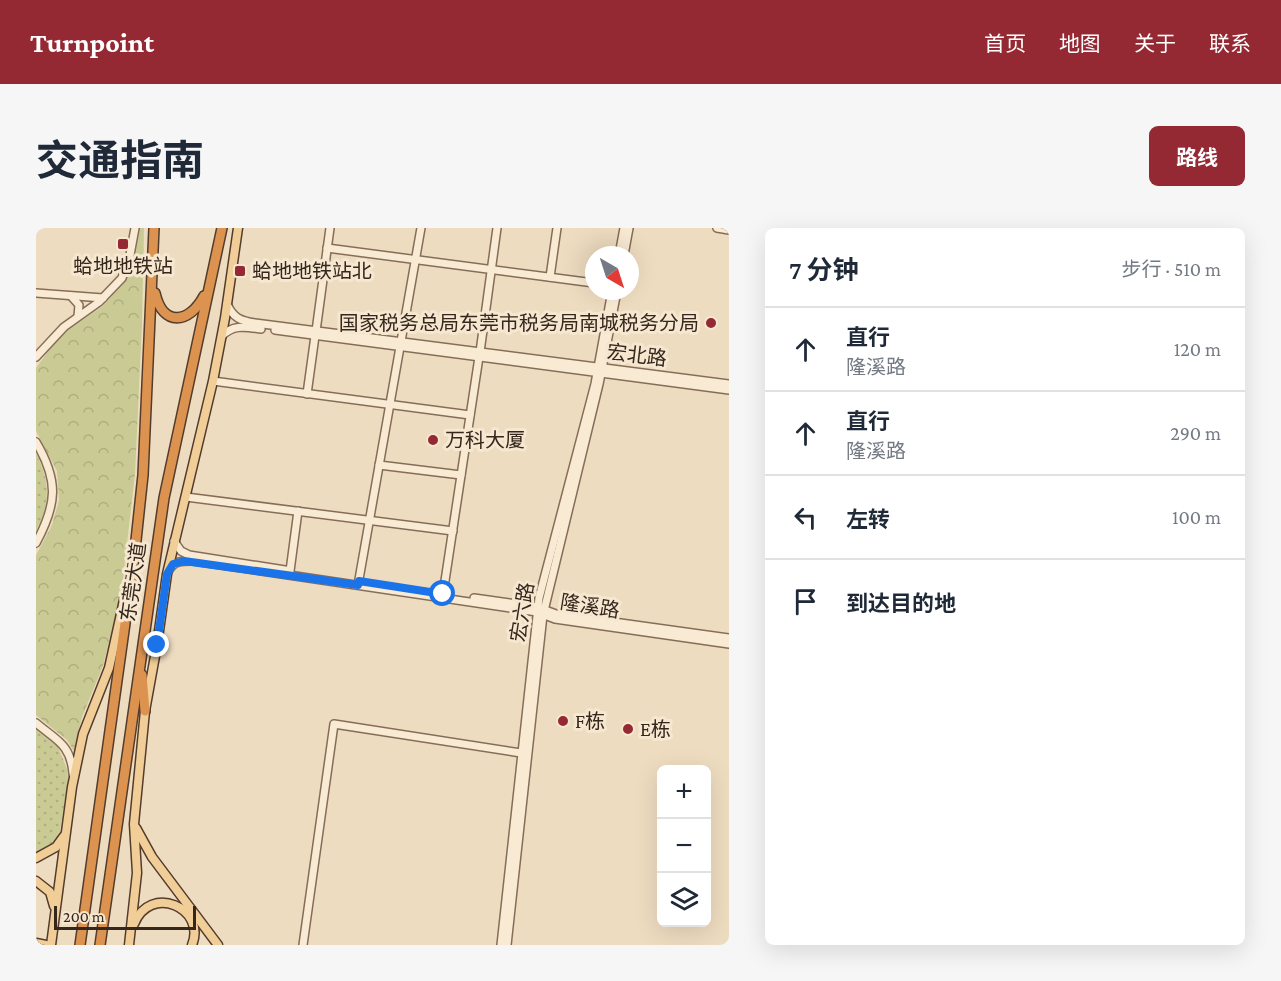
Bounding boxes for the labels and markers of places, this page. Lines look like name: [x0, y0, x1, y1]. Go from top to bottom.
marker: 蛤地地铁站: [116, 237, 130, 251]
place label: 蛤地地铁站: [73, 255, 173, 277]
place label: 蛤地地铁站北: [252, 260, 372, 282]
marker: 蛤地地铁站北: [233, 264, 247, 278]
place label: 国家税务总局东莞市税务局南城税务分局: [339, 312, 699, 334]
marker: 国家税务总局东莞市税务局南城税务分局: [704, 316, 718, 330]
place label: 万科大厦: [445, 429, 525, 451]
marker: 万科大厦: [426, 433, 440, 447]
place label: F栋: [575, 710, 605, 732]
marker: F栋: [556, 714, 570, 728]
place label: E栋: [640, 718, 671, 740]
marker: E栋: [621, 722, 635, 736]

